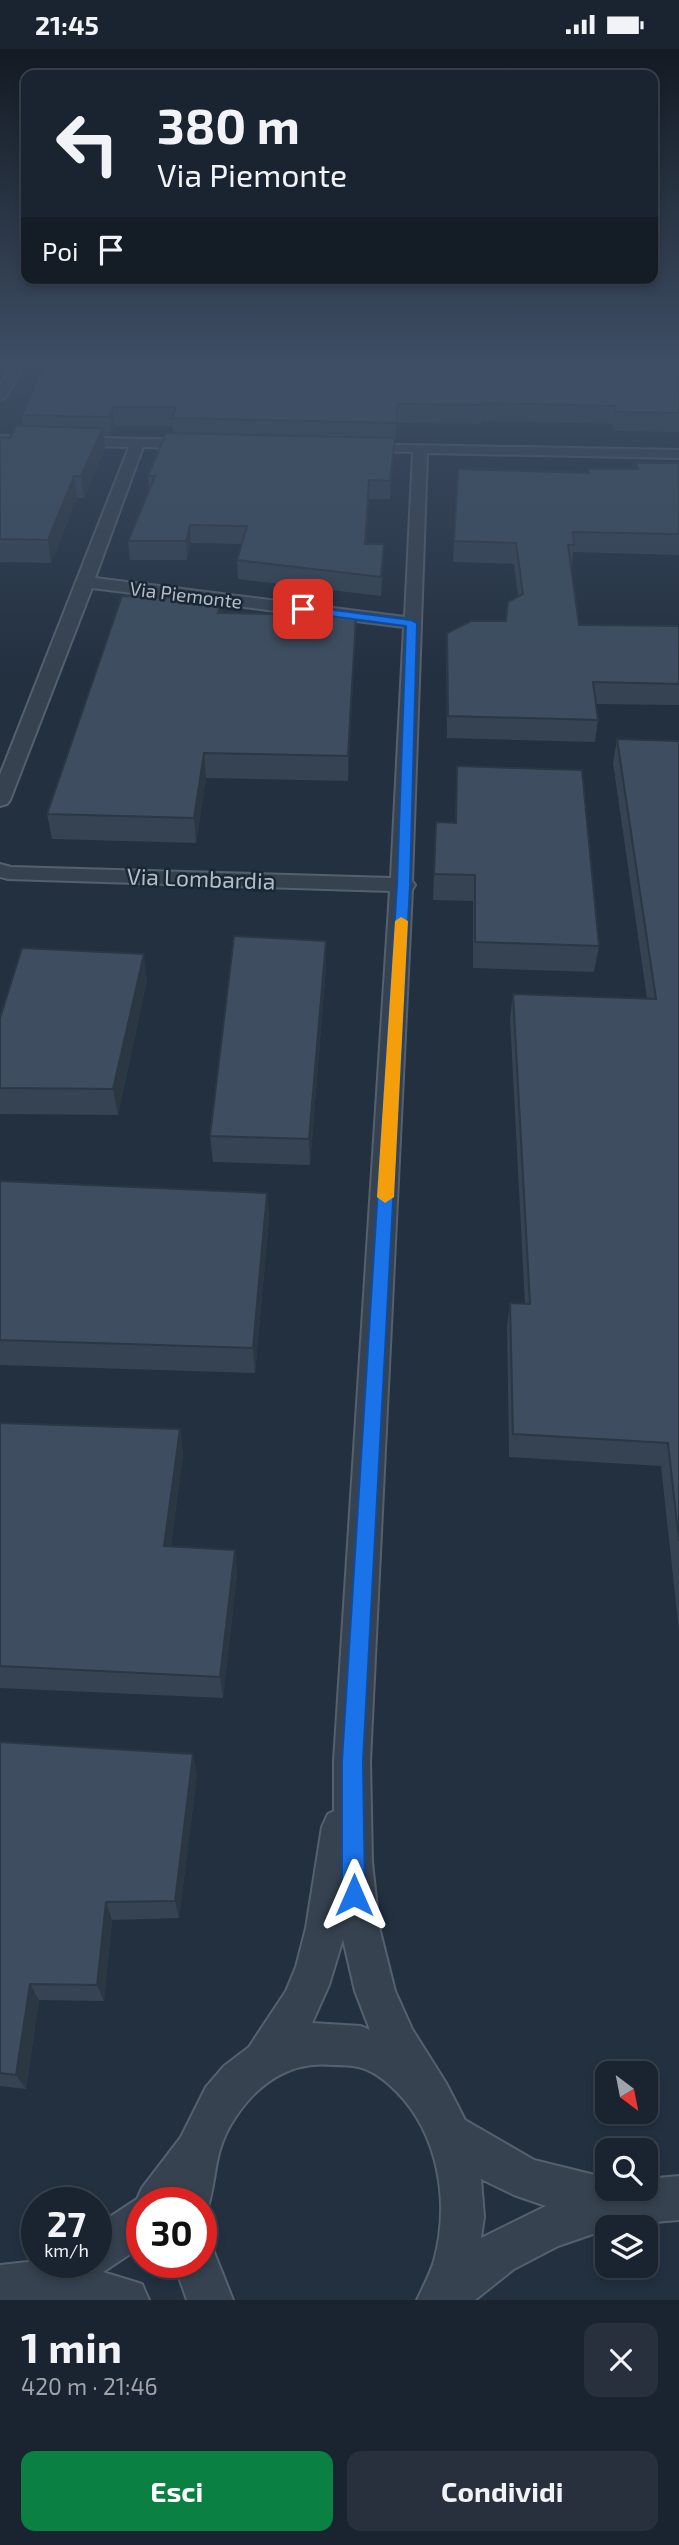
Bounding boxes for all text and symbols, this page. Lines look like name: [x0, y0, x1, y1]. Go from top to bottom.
text: 21:45: [35, 9, 99, 40]
text: 380 m: [157, 95, 300, 154]
icon: left: [42, 98, 133, 189]
text: Via Piemonte: [157, 155, 347, 193]
icon: arrive: [92, 231, 130, 269]
text: Poi: [42, 235, 78, 266]
street label: Via Piemonte: [129, 576, 244, 613]
pin: [273, 579, 333, 639]
icon: arrive: [284, 590, 322, 628]
street label: Via Lombardia: [126, 861, 276, 895]
position arrow: [317, 1858, 391, 1932]
north arrow: [595, 2061, 658, 2125]
map controls: [595, 2061, 658, 2278]
button: search: [595, 2138, 658, 2201]
speed limit sign: 30: [126, 2187, 217, 2278]
text: 27: [47, 2202, 86, 2244]
button: layers: [595, 2215, 658, 2278]
text: km/h: [44, 2239, 89, 2261]
text: 1 min: [21, 2321, 122, 2371]
button: close: [584, 2323, 658, 2397]
text: 420 m · 21:46: [21, 2372, 158, 2400]
button: Esci: [21, 2451, 333, 2531]
button: Condividi: [347, 2451, 658, 2531]

